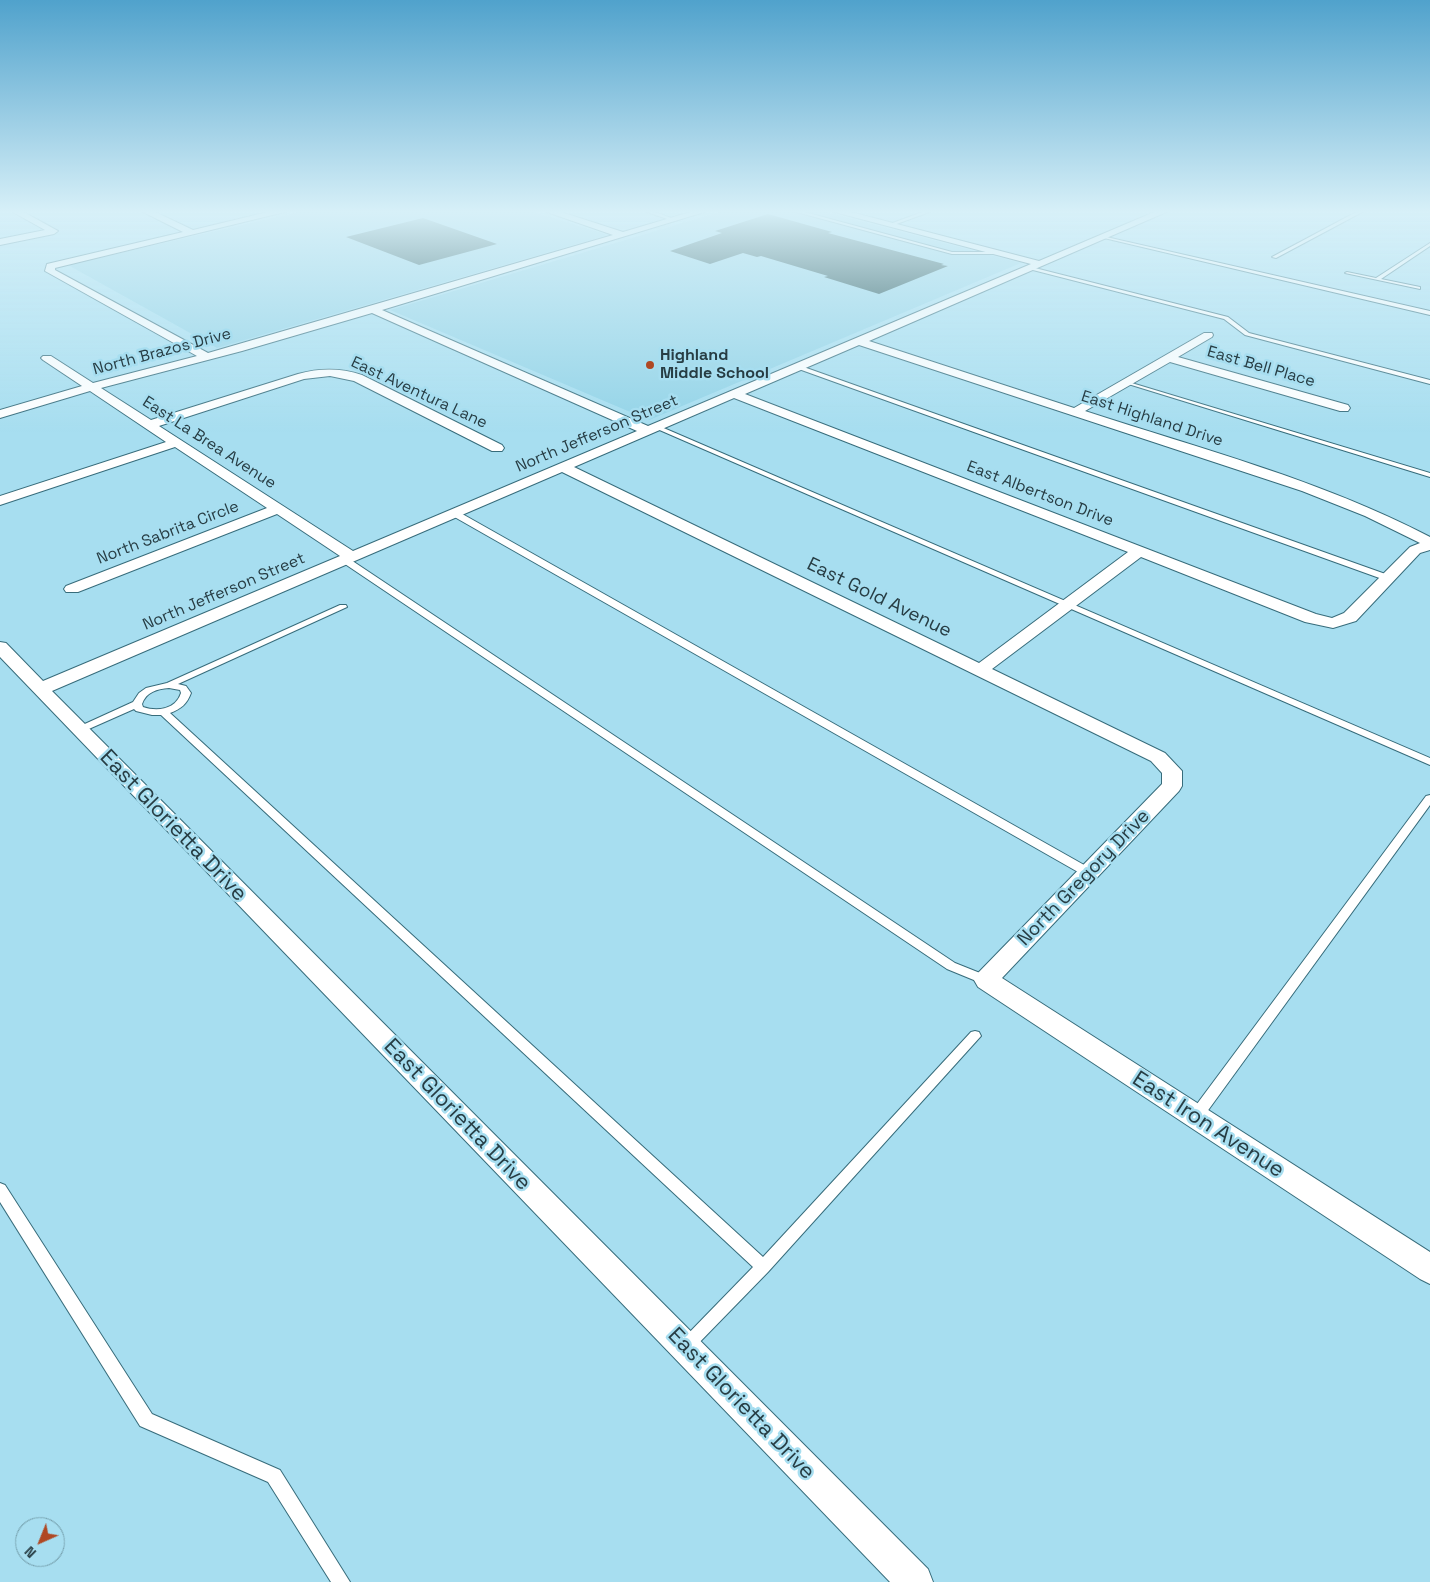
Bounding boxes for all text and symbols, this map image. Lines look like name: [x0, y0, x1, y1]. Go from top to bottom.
street label: North Brazos Drive: [91, 324, 233, 380]
street label: East Bell Place: [1205, 342, 1317, 392]
place label: Highland Middle School: [660, 346, 769, 384]
street label: East Aventura Lane: [348, 353, 490, 433]
marker: Highland Middle School: [644, 359, 656, 371]
street label: East Highland Drive: [1079, 387, 1225, 451]
street label: North Jefferson Street: [513, 391, 681, 477]
street label: East La Brea Avenue: [139, 393, 279, 493]
street label: East Albertson Drive: [964, 457, 1116, 531]
street label: North Sabrita Circle: [94, 497, 242, 569]
street label: North Jefferson Street: [140, 549, 308, 635]
street label: East Gold Avenue: [803, 553, 955, 643]
street label: East Glorietta Drive: [94, 745, 252, 907]
street label: North Gregory Drive: [1013, 805, 1155, 951]
street label: East Glorietta Drive: [378, 1034, 536, 1196]
street label: East Iron Avenue: [1127, 1066, 1289, 1184]
street label: East Glorietta Drive: [662, 1323, 820, 1485]
north arrow: [15, 1517, 65, 1567]
text: N: [21, 1542, 40, 1562]

